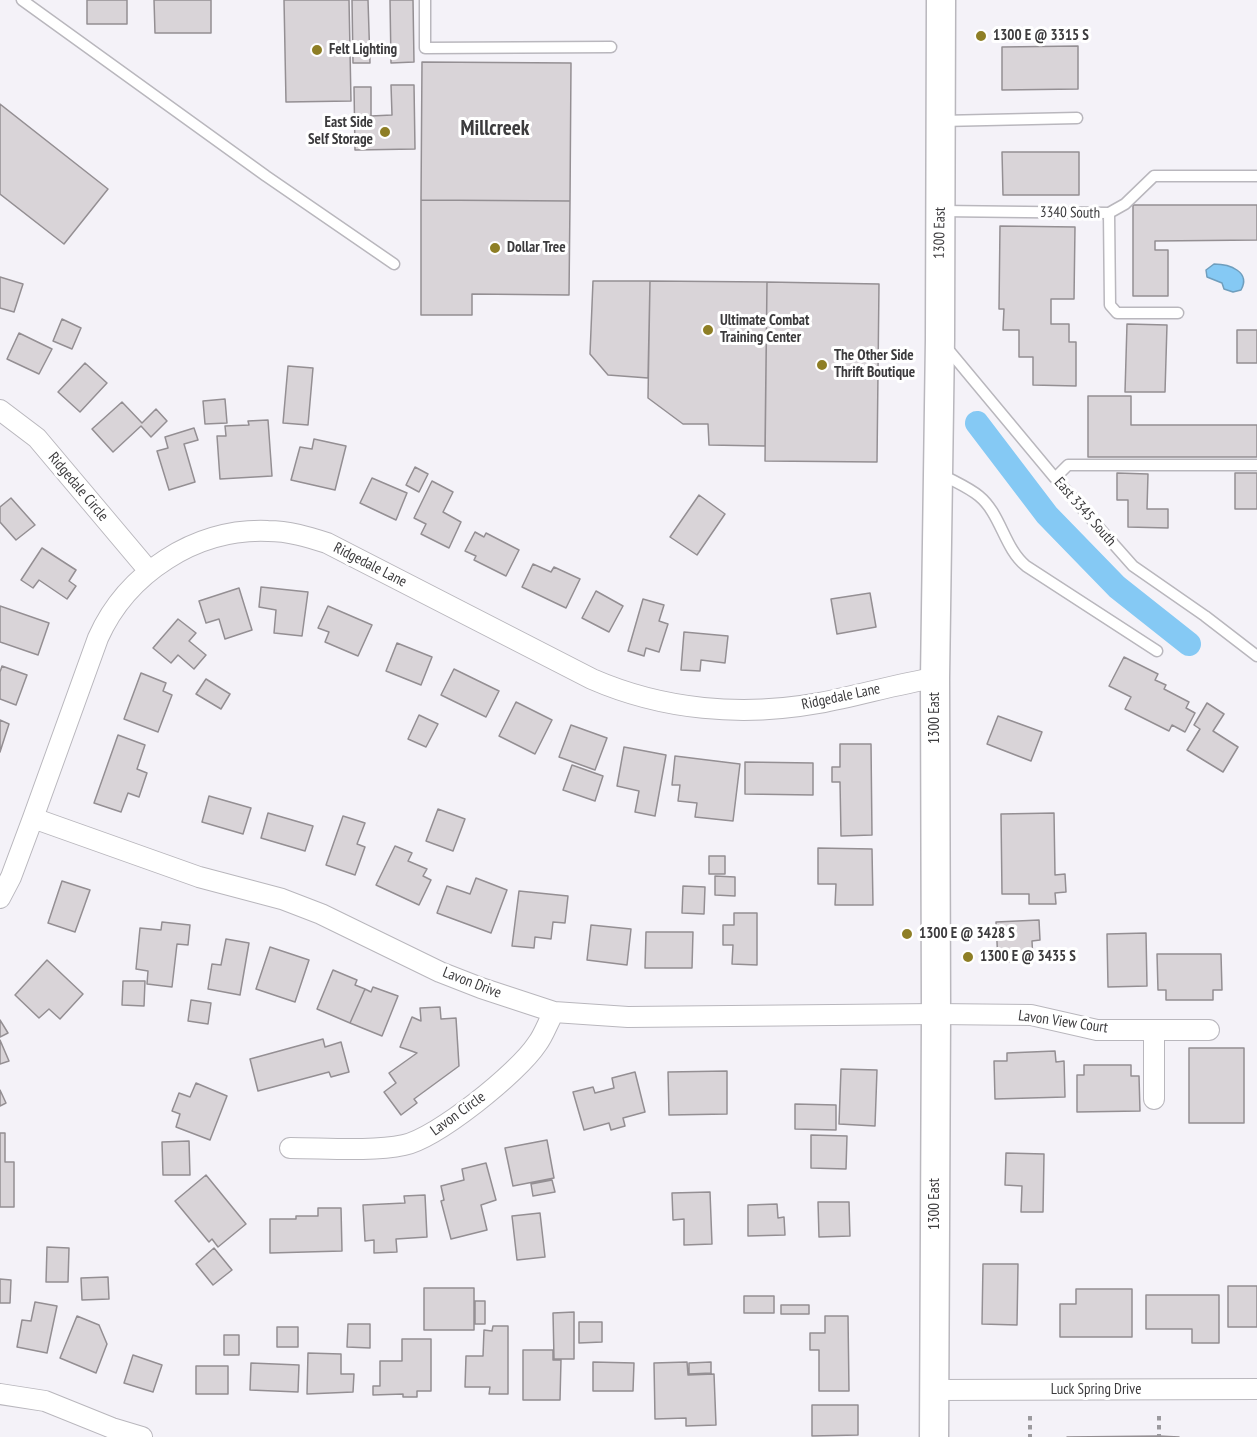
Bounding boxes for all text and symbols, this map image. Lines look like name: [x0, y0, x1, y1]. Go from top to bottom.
place label: 1300 E @ 3315 S: [993, 27, 1089, 45]
marker: 1300 E @ 3315 S: [974, 29, 988, 43]
place label: Felt Lighting: [329, 41, 397, 59]
marker: Felt Lighting: [310, 43, 324, 57]
place label: East Side Self Storage: [308, 114, 373, 149]
district label: Millcreek: [460, 116, 530, 142]
marker: East Side Self Storage: [378, 125, 392, 139]
street label: 3340 South: [1040, 203, 1100, 223]
street label: 1300 East: [931, 207, 949, 259]
place label: Dollar Tree: [507, 239, 566, 257]
marker: Dollar Tree: [488, 241, 502, 255]
place label: Ultimate Combat Training Center: [720, 312, 809, 347]
marker: Ultimate Combat Training Center: [701, 323, 715, 337]
place label: The Other Side Thrift Boutique: [834, 347, 915, 382]
marker: The Other Side Thrift Boutique: [815, 358, 829, 372]
street label: Ridgedale Circle: [44, 449, 112, 525]
street label: East 3345 South: [1050, 474, 1120, 550]
street label: Ridgedale Lane: [330, 539, 410, 591]
street label: Ridgedale Lane: [800, 680, 882, 714]
street label: 1300 East: [926, 692, 944, 744]
place label: 1300 E @ 3428 S: [919, 925, 1015, 943]
marker: 1300 E @ 3428 S: [900, 927, 914, 941]
place label: 1300 E @ 3435 S: [980, 948, 1076, 966]
marker: 1300 E @ 3435 S: [961, 950, 975, 964]
street label: Lavon Drive: [440, 964, 504, 1002]
street label: Lavon View Court: [1017, 1007, 1109, 1037]
street label: Lavon Circle: [427, 1088, 489, 1140]
street label: 1300 East: [926, 1178, 944, 1230]
street label: Luck Spring Drive: [1051, 1381, 1141, 1399]

